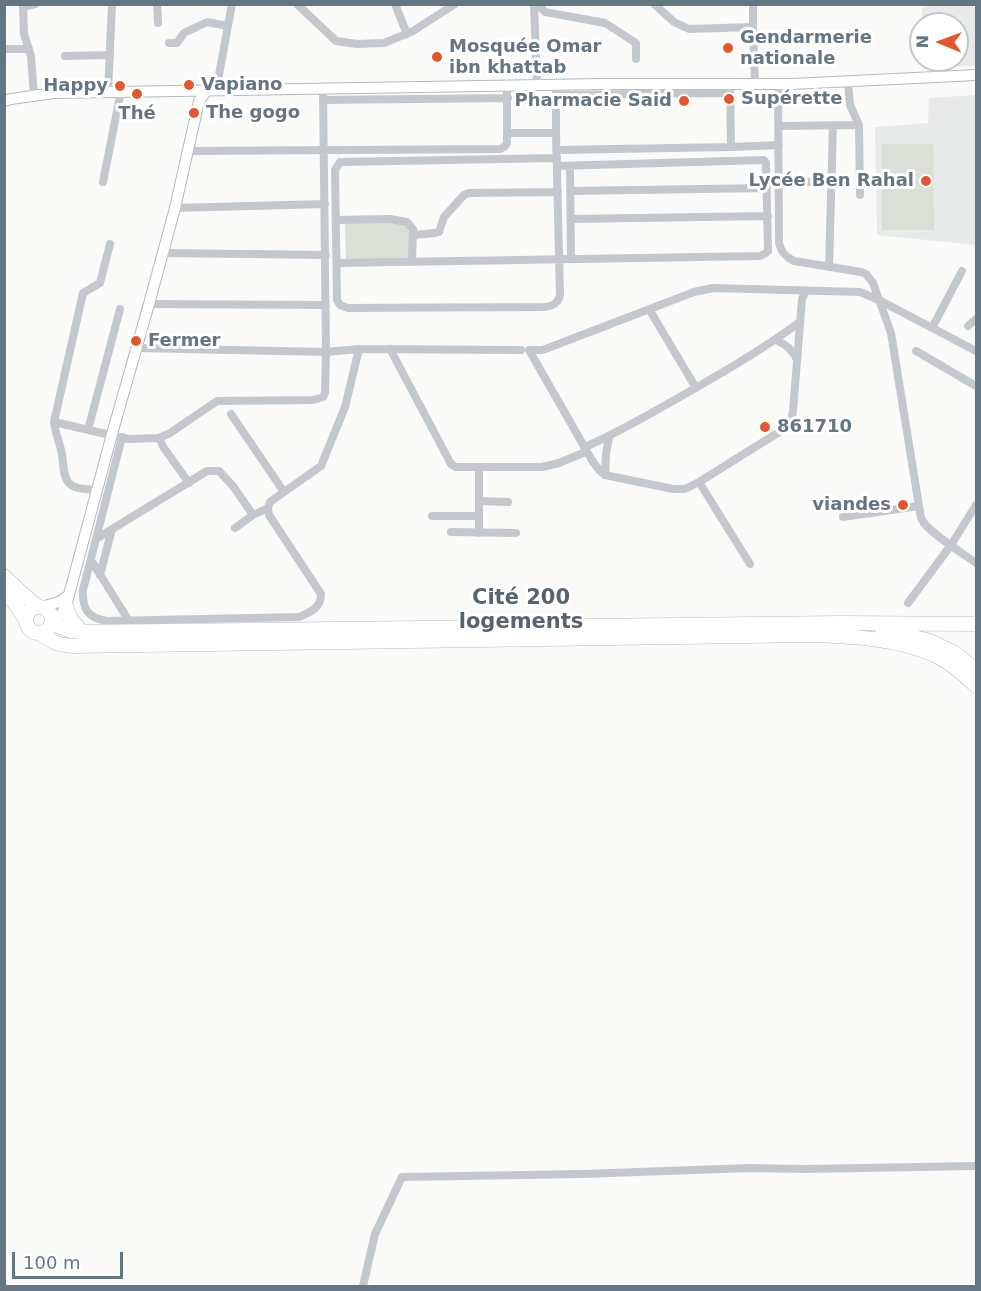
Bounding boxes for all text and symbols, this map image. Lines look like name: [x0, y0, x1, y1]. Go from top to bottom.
north arrow: [909, 12, 969, 72]
place label: Gendarmerie nationale: [740, 27, 872, 70]
text: N: [913, 35, 932, 49]
place label: Mosquée Omar ibn khattab: [449, 36, 601, 78]
marker: Gendarmerie nationale: [721, 41, 735, 55]
marker: Mosquée Omar ibn khattab: [430, 50, 444, 64]
place label: Vapiano: [201, 74, 282, 96]
place label: Happy: [43, 75, 108, 97]
marker: Vapiano: [182, 78, 196, 92]
marker: Happy: [113, 79, 127, 93]
marker: Thé: [130, 87, 144, 101]
place label: Supérette: [741, 88, 842, 110]
place label: Pharmacie Said: [515, 90, 672, 112]
marker: Supérette: [722, 92, 736, 106]
marker: Pharmacie Said: [677, 94, 691, 108]
place label: The gogo: [206, 102, 300, 124]
place label: Thé: [118, 103, 156, 125]
marker: The gogo: [187, 106, 201, 120]
place label: Lycée Ben Rahal: [749, 170, 914, 192]
marker: Lycée Ben Rahal: [919, 174, 933, 188]
place label: Fermer: [148, 330, 220, 352]
marker: Fermer: [129, 334, 143, 348]
place label: 861710: [777, 416, 852, 438]
marker: 861710: [758, 420, 772, 434]
place label: viandes: [812, 494, 891, 516]
marker: viandes: [896, 498, 910, 512]
district label: Cité 200 logements: [459, 586, 583, 636]
scale bar: [15, 1240, 126, 1278]
text: 100 m: [23, 1252, 81, 1273]

